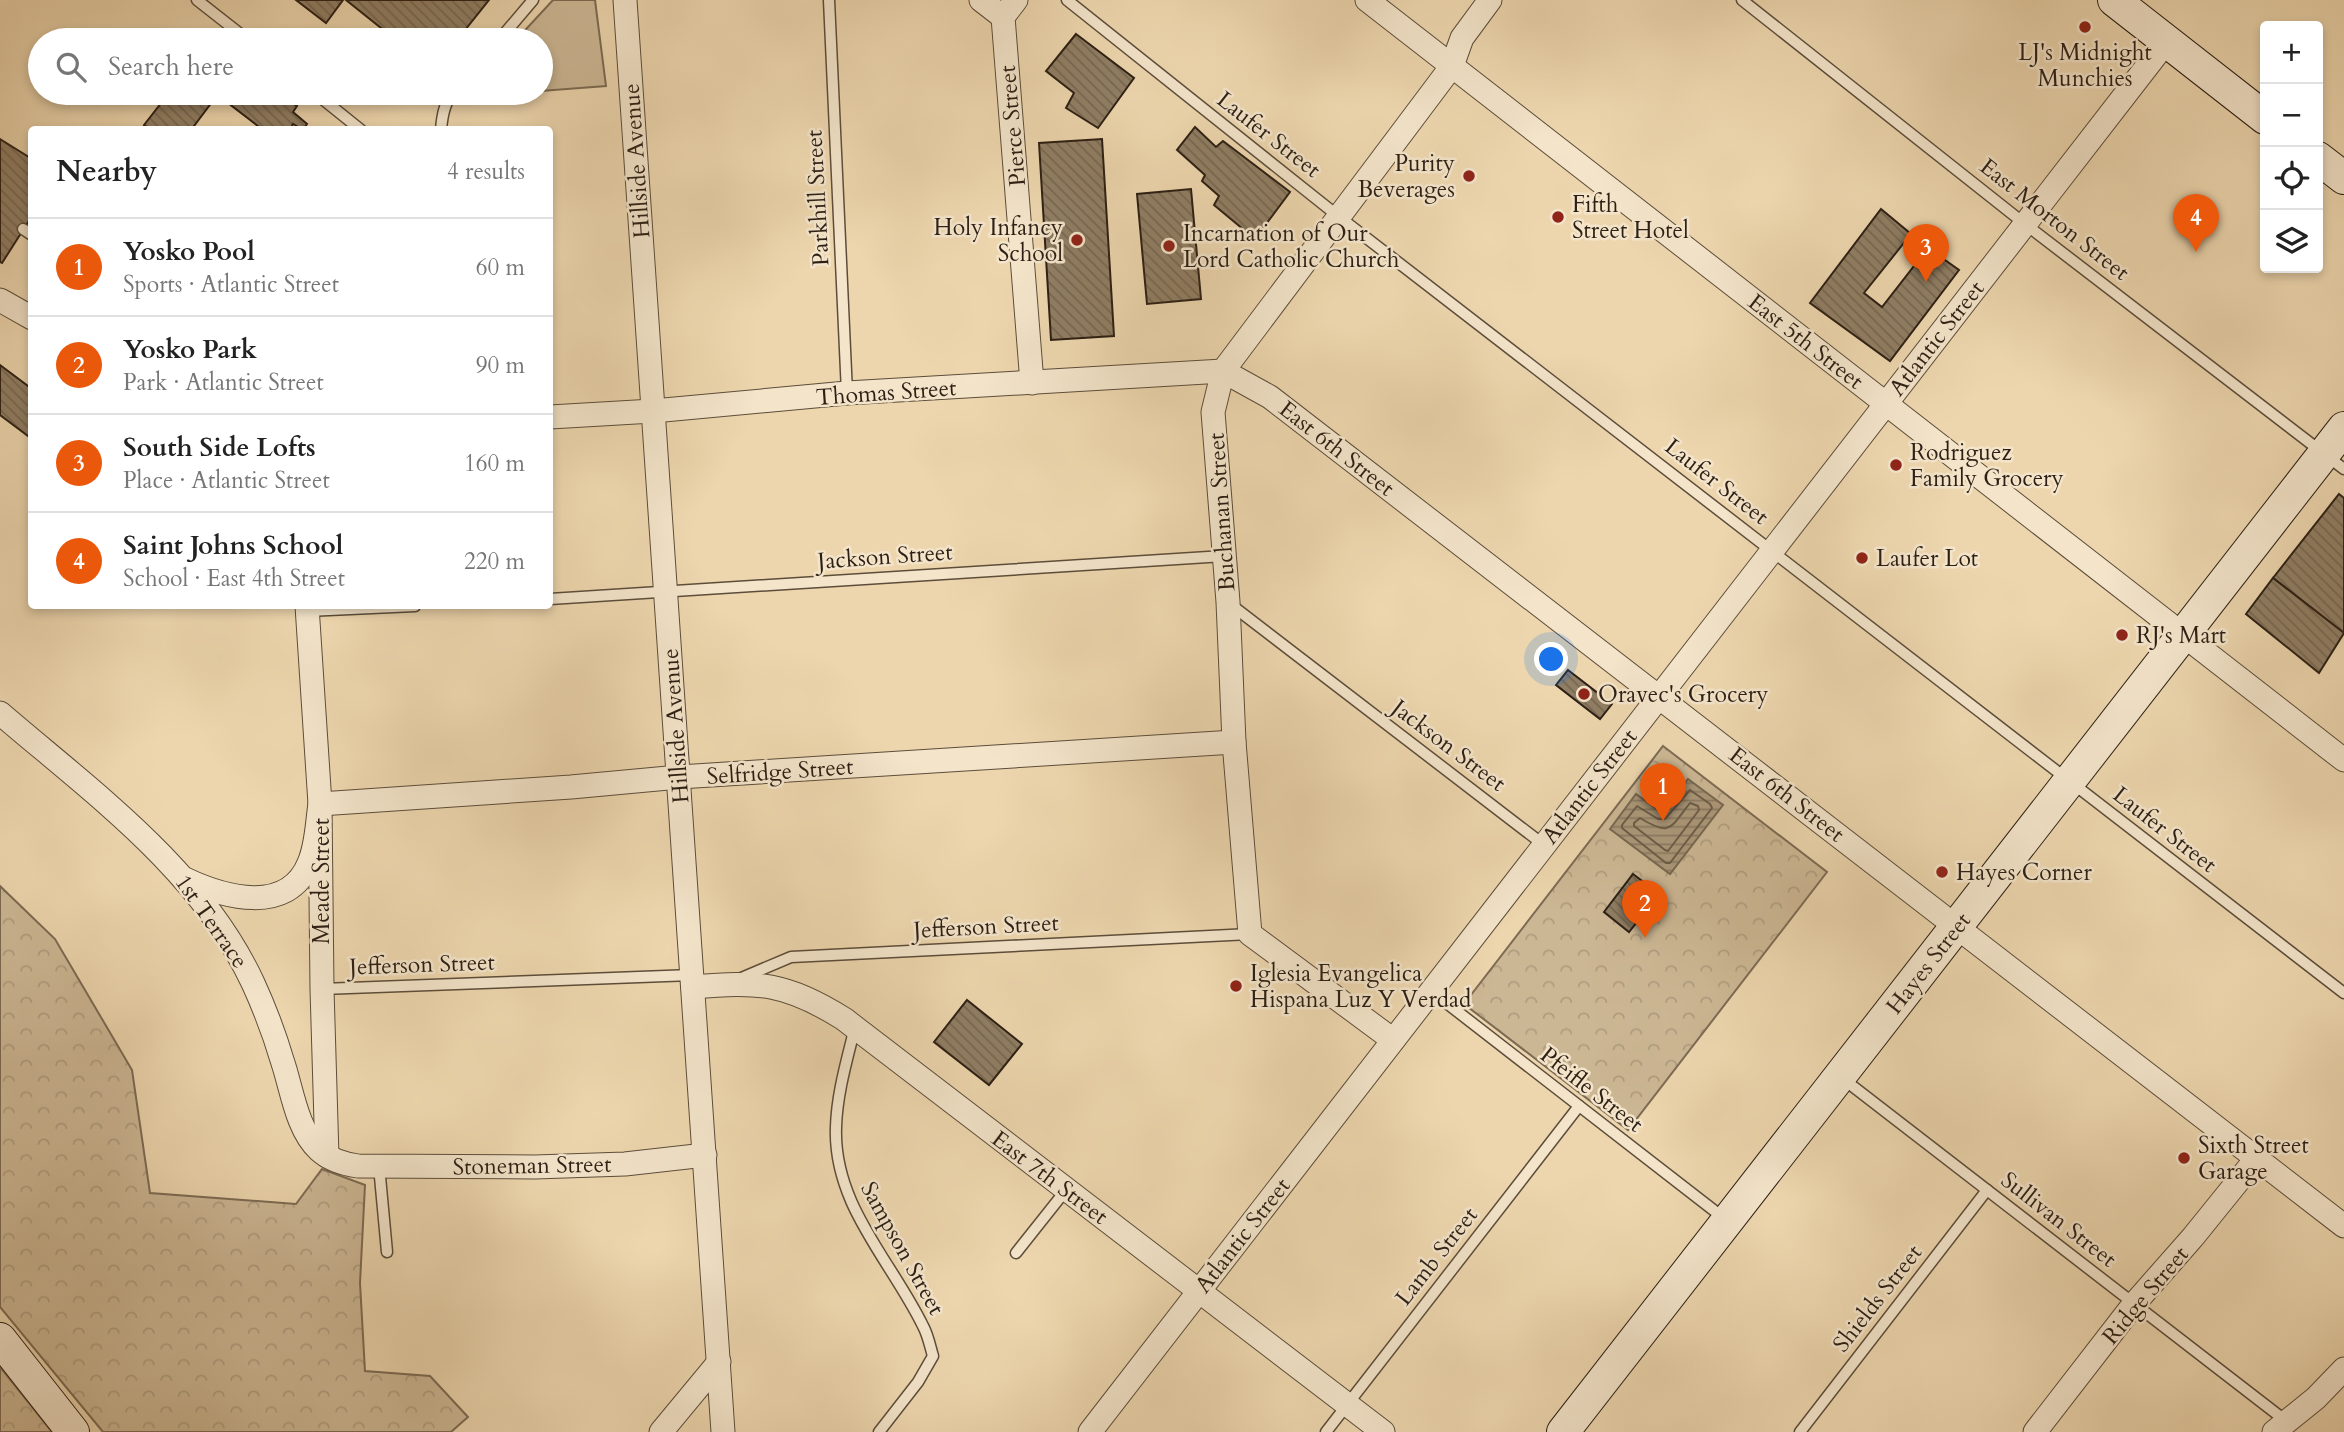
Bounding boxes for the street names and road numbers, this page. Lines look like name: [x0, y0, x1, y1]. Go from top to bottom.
street label: Pierce Street: [992, 64, 1033, 188]
street label: Hillside Avenue: [616, 83, 657, 239]
street label: Laufer Street: [1210, 84, 1327, 185]
street label: Parkhill Street: [798, 129, 837, 267]
street label: East Morton Street: [1973, 151, 2136, 288]
street label: Atlantic Street: [1882, 274, 1991, 402]
street label: East 5th Street: [1742, 287, 1870, 396]
street label: Thomas Street: [815, 372, 957, 413]
street label: East 6th Street: [1273, 394, 1401, 503]
street label: Laufer Street: [1658, 431, 1775, 532]
street label: Buchanan Street: [1200, 432, 1243, 592]
street label: Jackson Street: [814, 536, 954, 577]
street label: Hillside Avenue: [655, 648, 696, 804]
street label: Jackson Street: [1383, 691, 1512, 798]
street label: Atlantic Street: [1535, 722, 1644, 850]
street label: East 6th Street: [1723, 740, 1851, 849]
street label: Selfridge Street: [706, 751, 854, 792]
street label: Laufer Street: [2106, 779, 2223, 880]
street label: Meade Street: [306, 818, 337, 944]
street label: 1st Terrace: [168, 868, 255, 974]
street label: Hayes Street: [1879, 906, 1978, 1021]
street label: Jefferson Street: [910, 907, 1060, 946]
street label: Jefferson Street: [346, 946, 495, 983]
street label: Pfeifle Street: [1534, 1039, 1650, 1139]
street label: East 7th Street: [985, 1123, 1114, 1231]
street label: Stoneman Street: [452, 1149, 612, 1182]
street label: Sullivan Street: [1995, 1165, 2123, 1274]
street label: Atlantic Street: [1188, 1171, 1297, 1299]
street label: Sampson Street: [853, 1176, 952, 1320]
street label: Lamb Street: [1388, 1201, 1485, 1312]
street label: Shields Street: [1826, 1238, 1929, 1358]
street label: Ridge Street: [2095, 1240, 2196, 1351]

